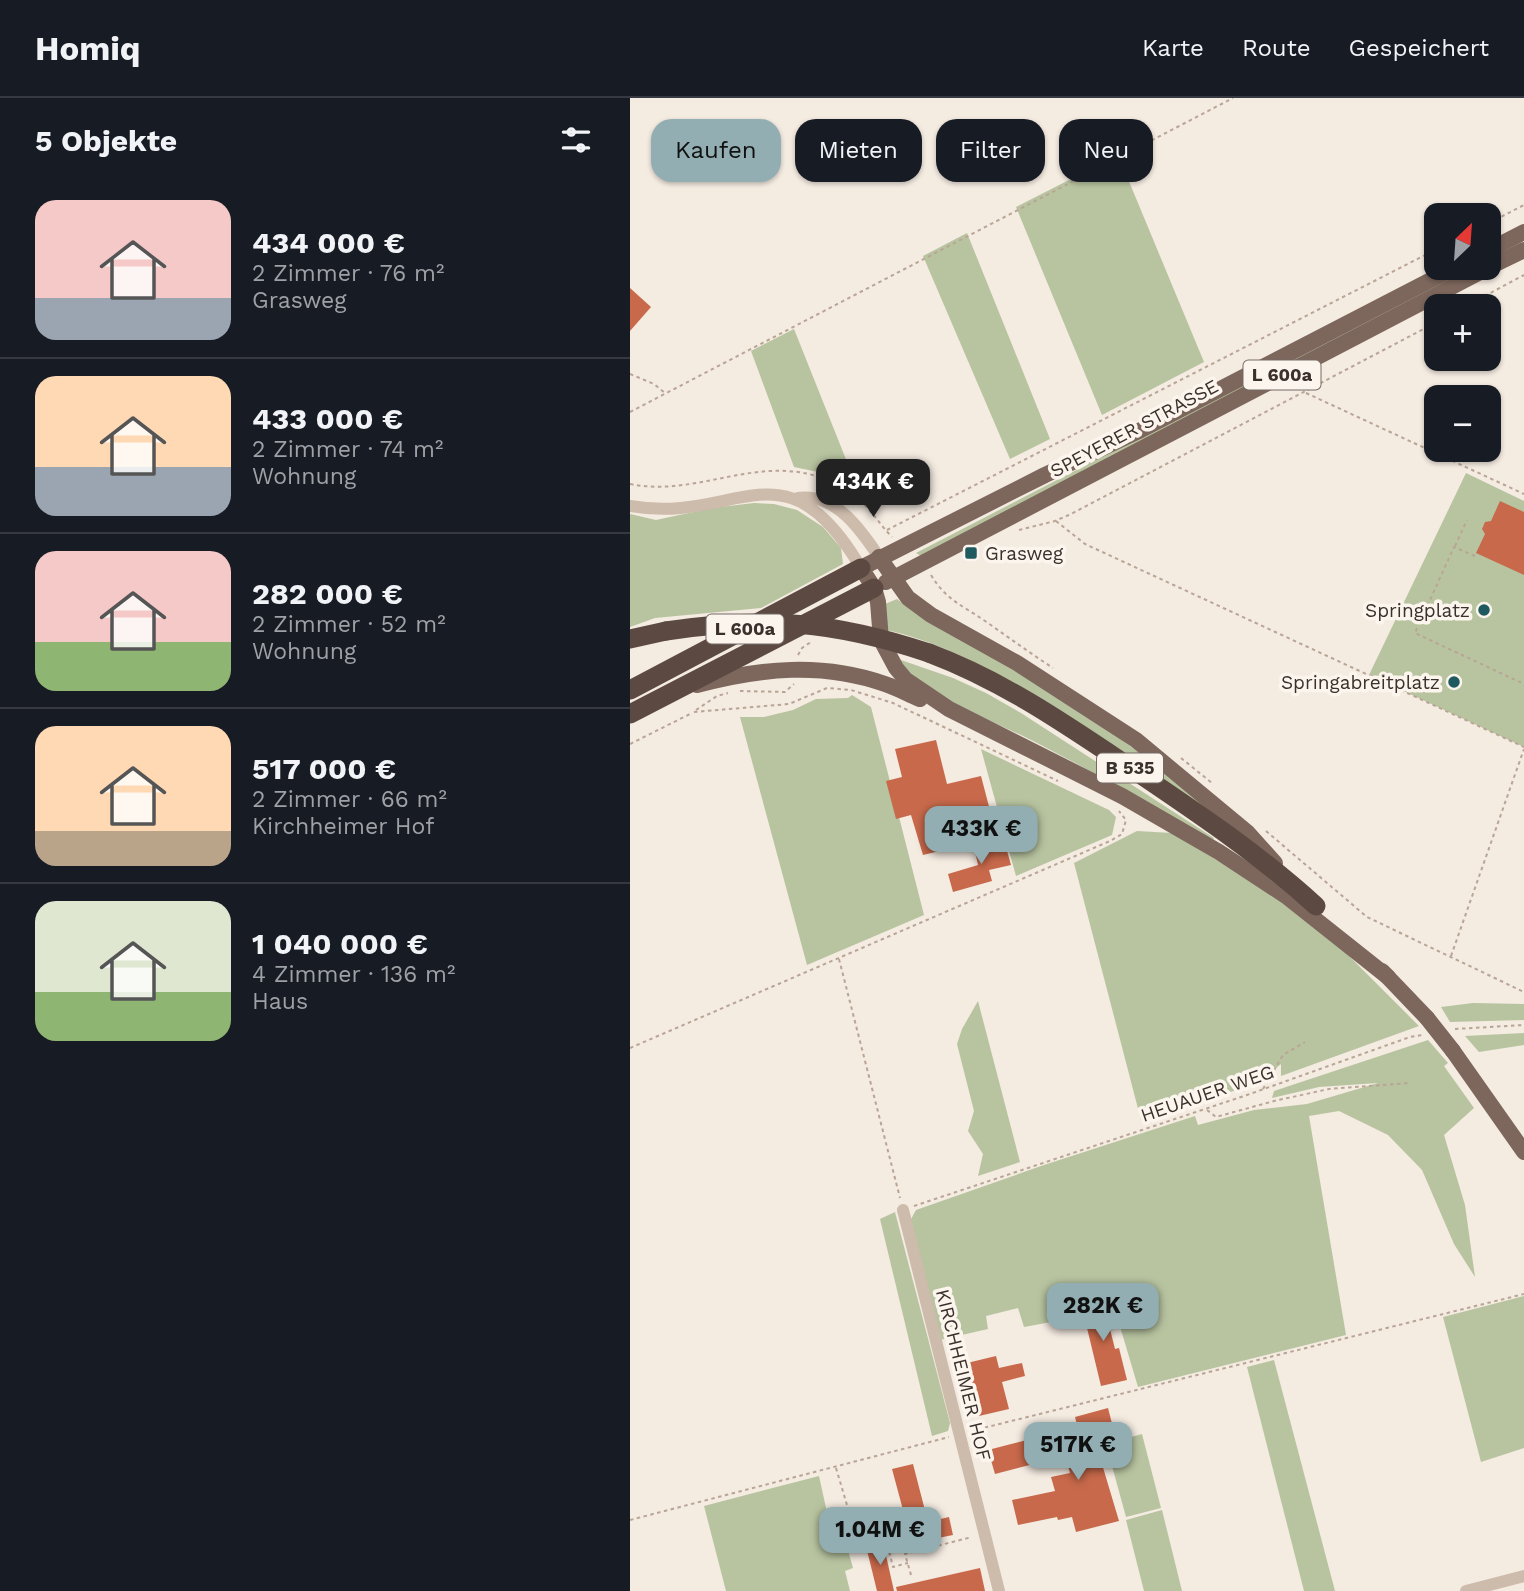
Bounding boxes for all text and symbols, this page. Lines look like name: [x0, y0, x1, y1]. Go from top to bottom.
text: Homiq: [35, 29, 141, 68]
text: Karte: [1142, 34, 1204, 62]
text: Route: [1242, 34, 1311, 62]
text: Gespeichert: [1349, 34, 1489, 62]
chip: Kaufen: [651, 119, 781, 182]
chip: Mieten: [795, 119, 922, 182]
chip: Filter: [936, 119, 1045, 182]
chip: Neu: [1059, 119, 1153, 182]
icon: filters: [557, 121, 595, 159]
text: 5 Objekte: [35, 123, 177, 158]
north arrow: [1424, 203, 1502, 280]
map controls: [1424, 203, 1501, 462]
text: 434 000 €: [252, 225, 405, 260]
icon: home: [91, 228, 175, 312]
text: 2 Zimmer · 76 m²: [252, 260, 444, 287]
text: Grasweg: [252, 287, 347, 314]
button: +: [1424, 294, 1501, 371]
road number: L 600a: [1244, 360, 1320, 390]
street label: SPEYERER STRASSE: [1046, 374, 1222, 482]
button: −: [1424, 385, 1501, 462]
text: 433 000 €: [252, 401, 403, 436]
icon: home: [91, 404, 175, 488]
text: 2 Zimmer · 74 m²: [252, 436, 443, 463]
pin: 434K €: [816, 460, 930, 519]
text: Wohnung: [252, 463, 356, 490]
text: 434K €: [832, 468, 914, 495]
place label: Grasweg: [985, 542, 1064, 565]
marker: Grasweg: [963, 545, 979, 561]
text: 282 000 €: [252, 576, 403, 611]
icon: home: [91, 579, 175, 663]
place label: Springplatz: [1365, 599, 1470, 622]
marker: Springplatz: [1476, 602, 1492, 618]
text: 2 Zimmer · 52 m²: [252, 611, 446, 638]
road number: L 600a: [706, 614, 784, 644]
text: Wohnung: [252, 638, 356, 665]
place label: Springabreitplatz: [1281, 671, 1440, 694]
marker: Springabreitplatz: [1446, 674, 1462, 690]
text: 517 000 €: [252, 751, 396, 786]
icon: home: [91, 754, 175, 838]
road number: B 535: [1097, 754, 1163, 782]
text: 2 Zimmer · 66 m²: [252, 786, 447, 813]
pin: 433K €: [924, 806, 1038, 866]
text: Kirchheimer Hof: [252, 813, 434, 840]
text: 433K €: [941, 815, 1021, 842]
text: 1 040 000 €: [252, 926, 428, 961]
icon: home: [91, 929, 175, 1013]
text: 4 Zimmer · 136 m²: [252, 961, 455, 988]
text: Haus: [252, 988, 308, 1015]
street label: HEUAUER WEG: [1138, 1060, 1277, 1127]
pin: 282K €: [1046, 1284, 1160, 1343]
street label: KIRCHHEIMER HOF: [931, 1287, 996, 1464]
text: 282K €: [1063, 1292, 1143, 1319]
pin: 517K €: [1021, 1422, 1135, 1482]
text: 517K €: [1040, 1431, 1116, 1458]
pin: 1.04M €: [815, 1508, 945, 1567]
text: 1.04M €: [835, 1516, 925, 1543]

